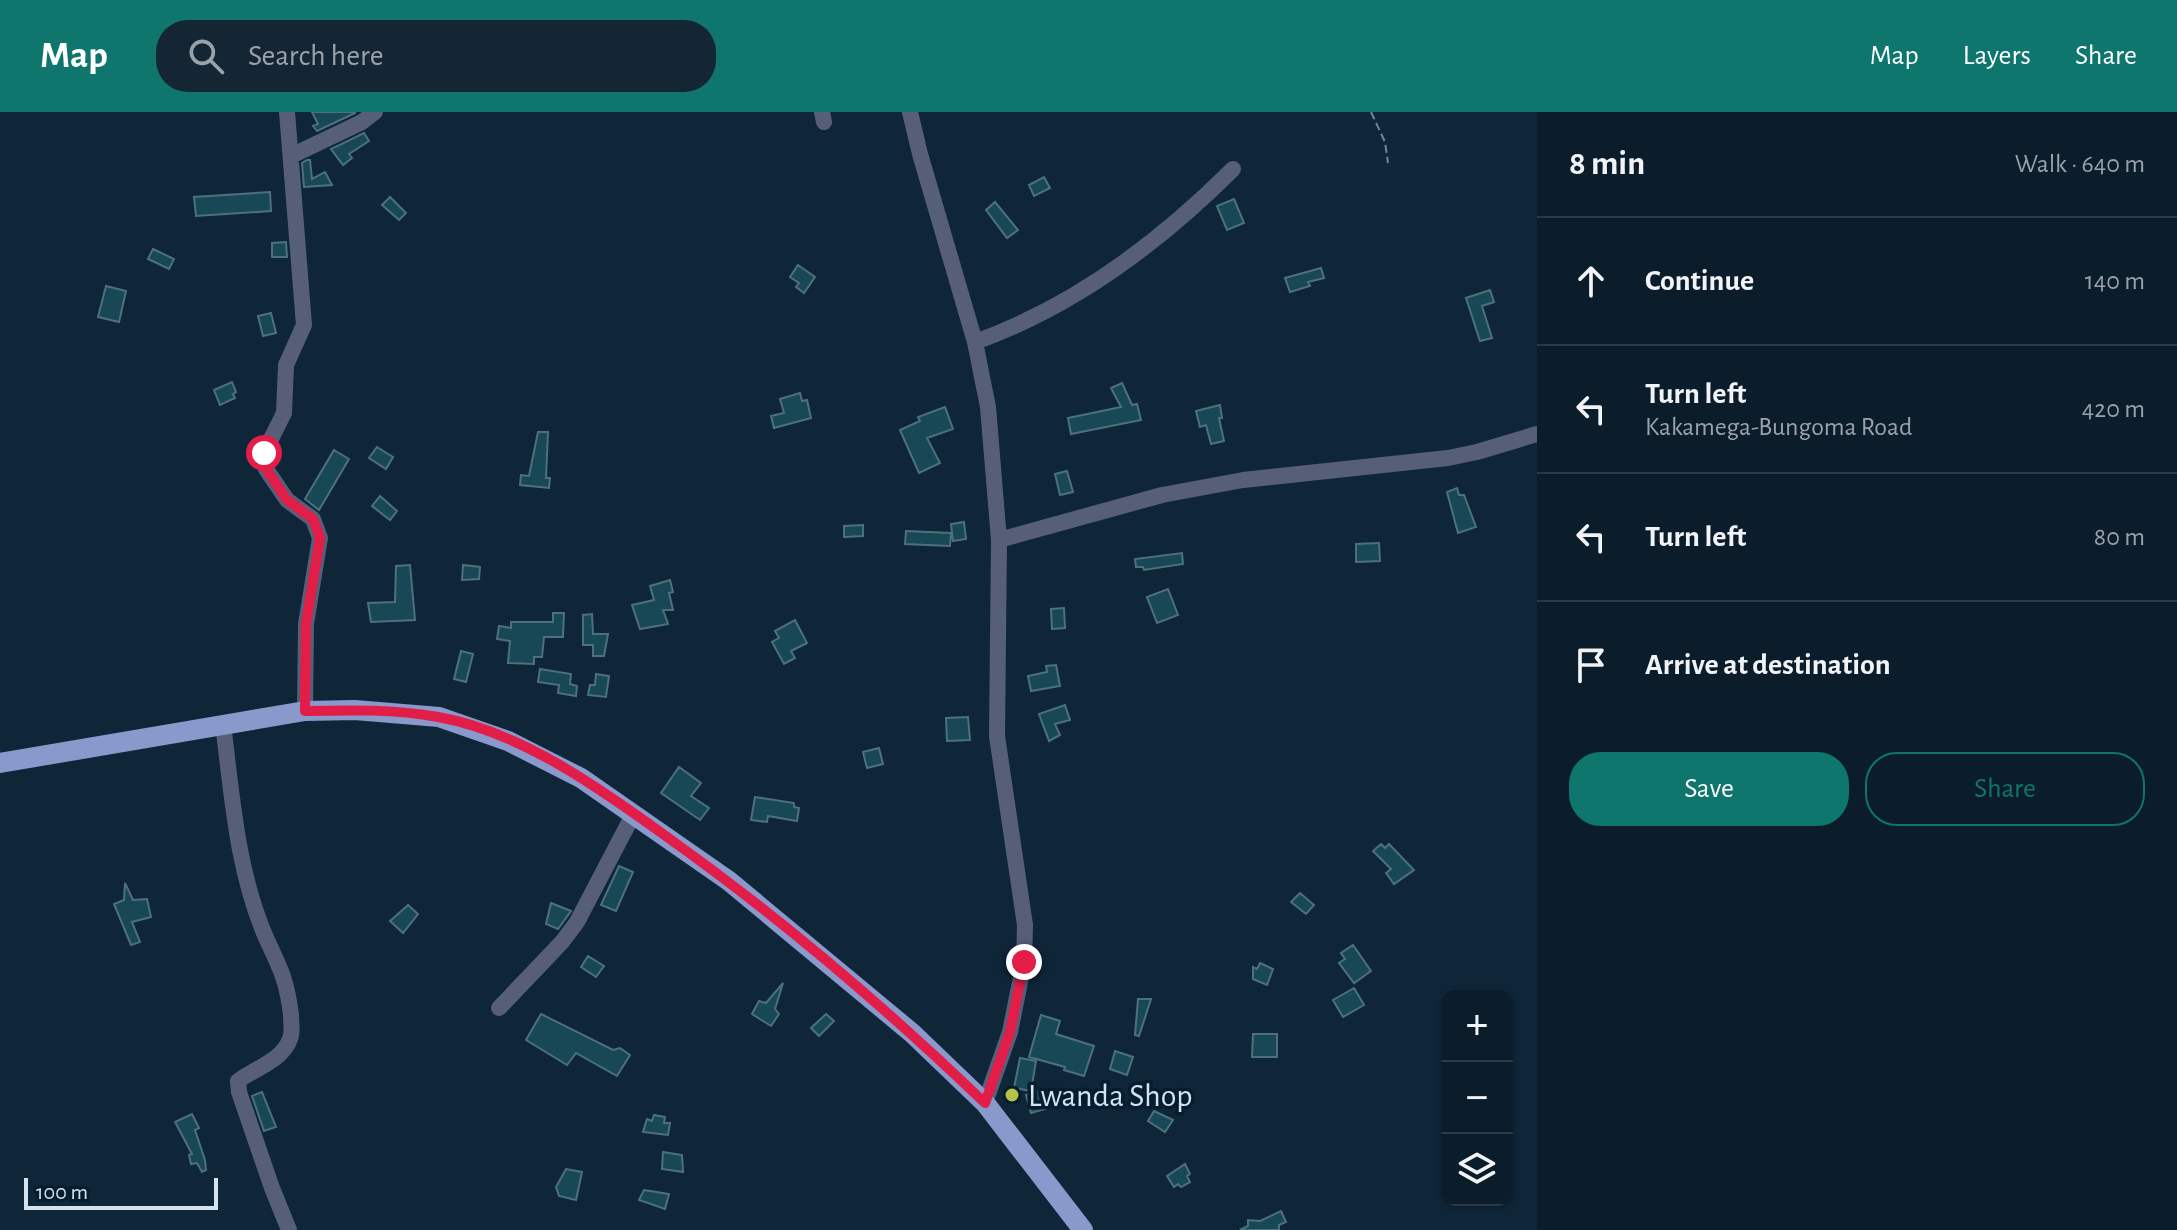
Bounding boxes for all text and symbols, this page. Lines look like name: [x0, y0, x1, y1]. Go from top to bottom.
search box: [156, 20, 716, 92]
icon: search: [184, 34, 228, 78]
text: Map: [40, 37, 108, 75]
text: Search here: [248, 41, 384, 71]
text: Map: [1870, 42, 1919, 70]
text: Layers: [1963, 42, 2031, 70]
text: Share: [2075, 42, 2137, 70]
text: 8 min: [1569, 147, 1645, 181]
text: Walk · 640 m: [2015, 151, 2145, 177]
icon: ahead: [1569, 259, 1613, 303]
text: Continue: [1645, 266, 1754, 296]
text: 140 m: [2085, 268, 2145, 294]
text: Turn left: [1645, 379, 1746, 409]
icon: left: [1569, 387, 1613, 431]
text: 420 m: [2082, 396, 2145, 422]
text: Kakamega-Bungoma Road: [1645, 414, 1913, 440]
route start: [246, 435, 282, 471]
icon: left: [1569, 515, 1613, 559]
text: Turn left: [1645, 522, 1746, 552]
text: 80 m: [2094, 524, 2145, 550]
icon: arrive: [1569, 643, 1613, 687]
text: Arrive at destination: [1645, 650, 1891, 680]
button: Save: [1569, 752, 1849, 826]
button: Share: [1865, 752, 2145, 826]
route end: [1006, 944, 1042, 980]
map controls: [1441, 990, 1513, 1206]
button: +: [1441, 990, 1513, 1062]
button: −: [1441, 1062, 1513, 1134]
place label: Lwanda Shop: [1028, 1080, 1193, 1112]
marker: Lwanda Shop: [1003, 1086, 1021, 1104]
button: layers: [1441, 1134, 1513, 1206]
scale bar: [24, 1174, 218, 1210]
text: 100 m: [36, 1181, 88, 1203]

